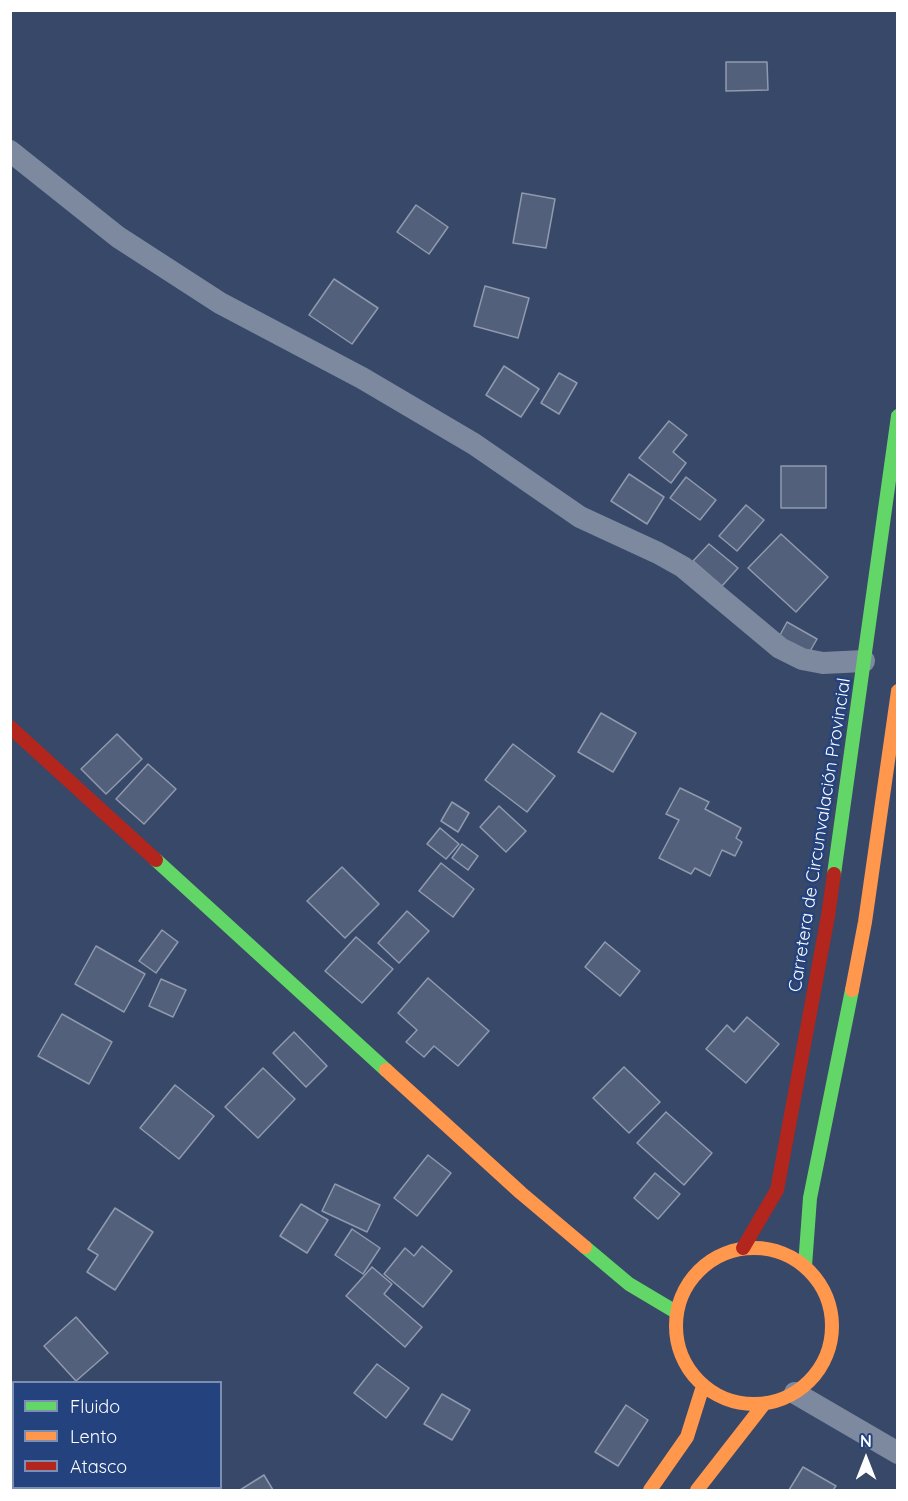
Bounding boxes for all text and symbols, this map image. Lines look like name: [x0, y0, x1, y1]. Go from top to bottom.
street label: Carretera de Circunvalación Provincial: [784, 676, 856, 994]
legend: [12, 1381, 222, 1489]
text: Fluido: [70, 1395, 120, 1418]
text: Lento: [70, 1425, 117, 1448]
north arrow: [836, 1429, 896, 1489]
text: N: [860, 1431, 872, 1451]
text: Atasco: [70, 1455, 127, 1478]

